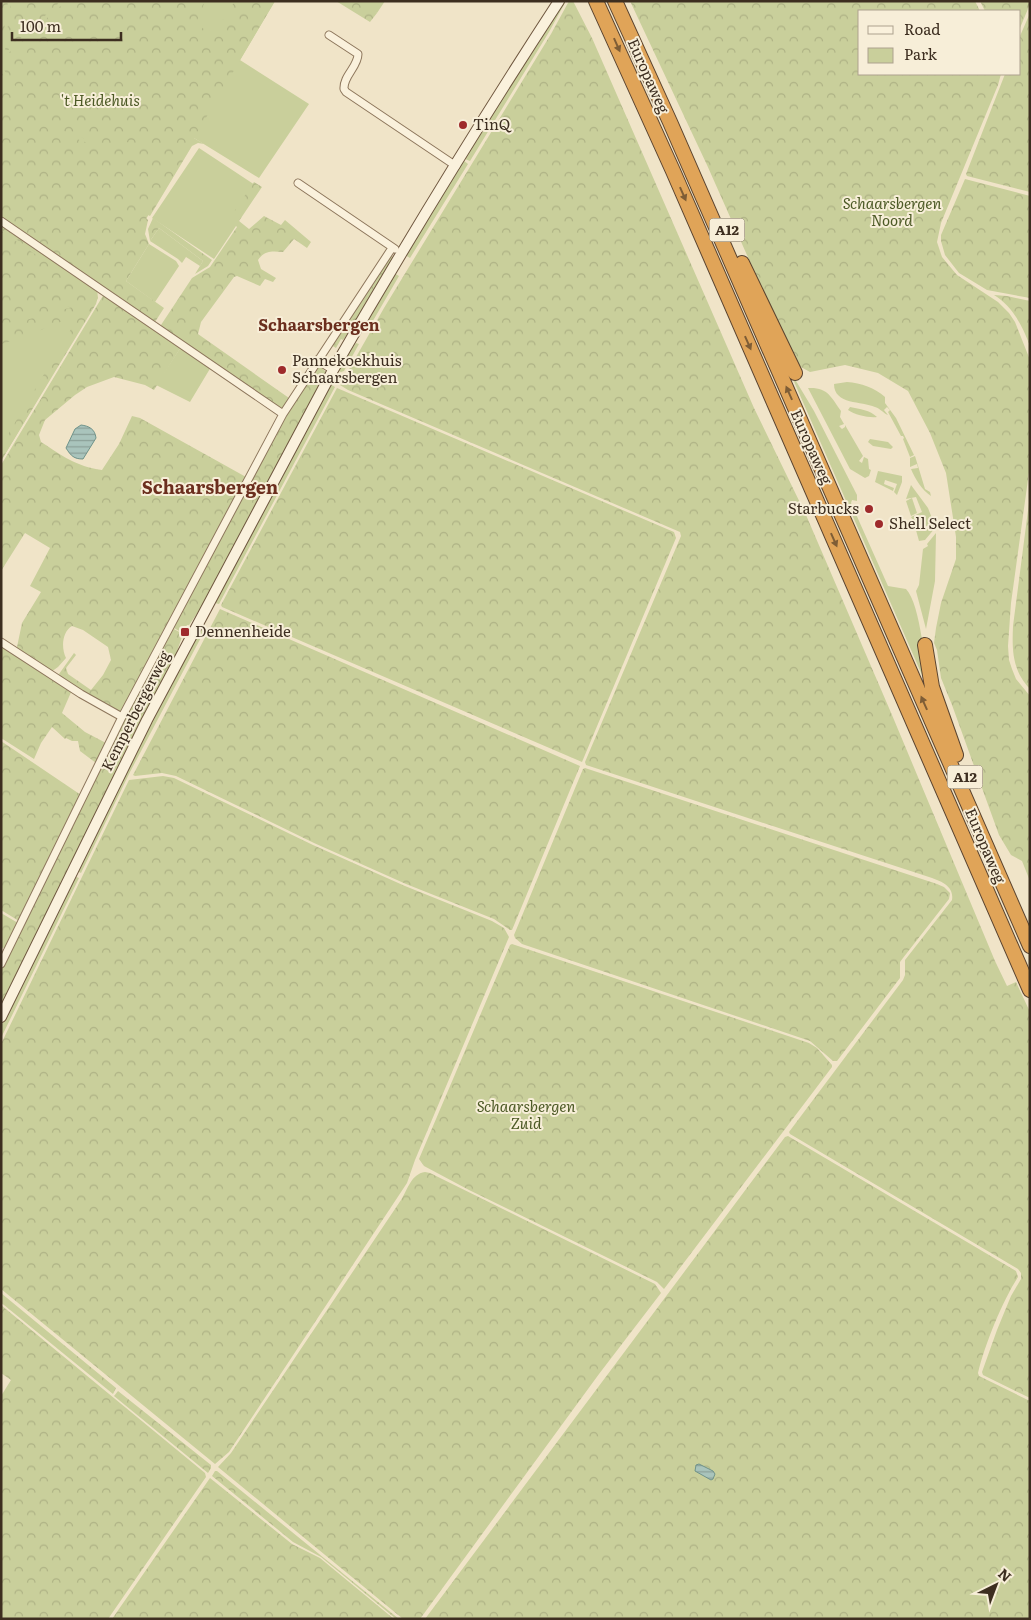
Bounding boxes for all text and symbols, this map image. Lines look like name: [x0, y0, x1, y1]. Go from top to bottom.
scale bar: [12, 10, 121, 42]
legend: [858, 10, 1021, 75]
text: 100 m: [20, 14, 61, 37]
text: Road: [904, 17, 940, 40]
street label: Europaweg: [623, 34, 676, 117]
one-way arrow: [613, 38, 621, 52]
text: Park: [904, 42, 938, 65]
park label: 't Heidehuis: [60, 88, 140, 111]
place label: TinQ: [473, 112, 513, 135]
marker: TinQ: [457, 119, 469, 131]
one-way arrow: [680, 187, 688, 201]
park label: Schaarsbergen Noord: [843, 191, 941, 231]
road number: A12: [710, 218, 744, 242]
district label: Schaarsbergen: [258, 312, 380, 336]
one-way arrow: [745, 336, 753, 350]
place label: Pannekoekhuis Schaarsbergen: [292, 348, 402, 388]
marker: Pannekoekhuis Schaarsbergen: [276, 364, 288, 376]
one-way arrow: [784, 386, 792, 400]
street label: Europaweg: [786, 405, 839, 488]
district label: Schaarsbergen: [142, 473, 279, 500]
place label: Starbucks: [788, 496, 859, 519]
marker: Starbucks: [863, 503, 875, 515]
place label: Shell Select: [889, 511, 971, 534]
marker: Shell Select: [873, 518, 885, 530]
one-way arrow: [831, 533, 839, 547]
place label: Dennenheide: [195, 619, 291, 642]
marker: Dennenheide: [179, 626, 191, 638]
street label: Kemperbergerweg: [94, 646, 175, 774]
one-way arrow: [919, 696, 927, 710]
road number: A12: [948, 766, 982, 789]
street label: Europaweg: [960, 804, 1013, 887]
park label: Schaarsbergen Zuid: [477, 1094, 575, 1134]
north arrow: [971, 1560, 1021, 1610]
text: N: [994, 1563, 1017, 1586]

